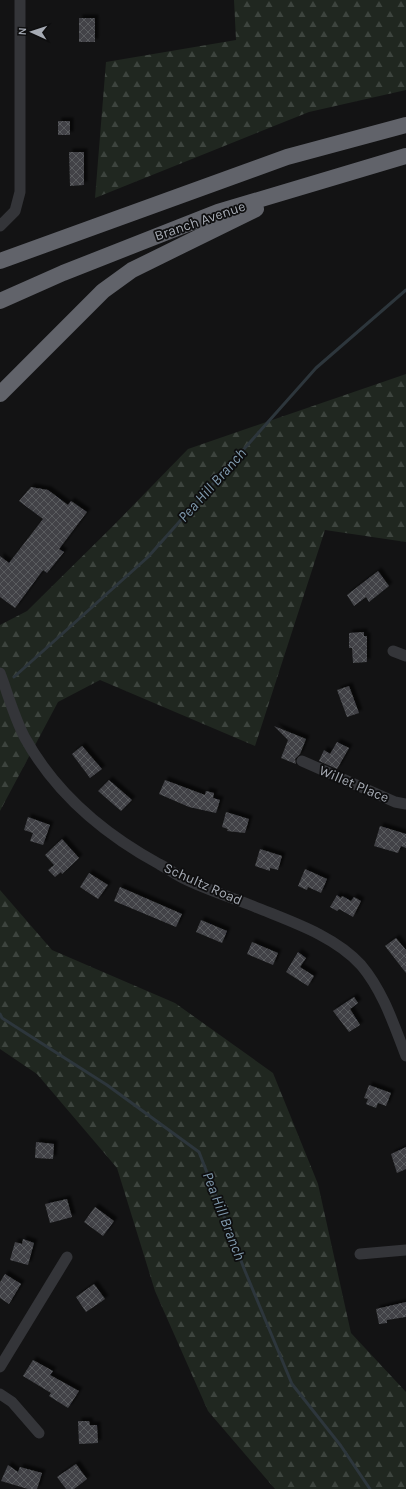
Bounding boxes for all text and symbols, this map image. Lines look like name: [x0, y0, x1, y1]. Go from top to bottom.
north arrow: [12, 12, 52, 52]
text: N: [16, 27, 29, 36]
street label: Branch Avenue: [152, 197, 248, 245]
water label: Pea Hill Branch: [174, 444, 250, 526]
street label: Willet Place: [317, 762, 391, 806]
street label: Schultz Road: [161, 859, 245, 909]
water label: Pea Hill Branch: [199, 1169, 249, 1263]

